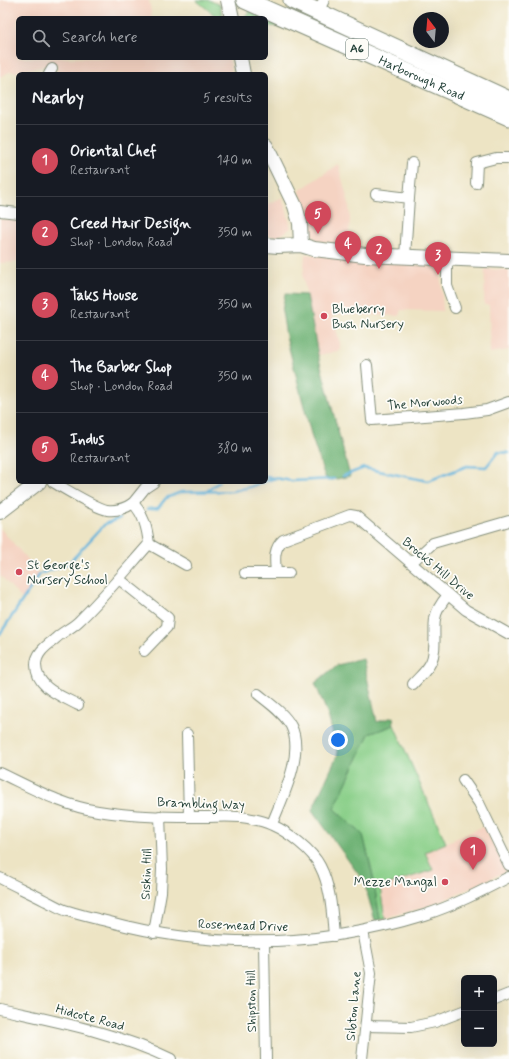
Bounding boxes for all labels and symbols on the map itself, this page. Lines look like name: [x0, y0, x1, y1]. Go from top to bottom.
north arrow: [413, 12, 449, 48]
road number: A6: [346, 39, 368, 59]
street label: Harborough Road: [376, 52, 467, 105]
pin: 5: [305, 201, 331, 234]
pin: 4: [335, 231, 361, 264]
pin: 2: [366, 236, 392, 269]
pin: 3: [425, 242, 451, 275]
place label: Blueberry Bush Nursery: [332, 301, 404, 333]
marker: Blueberry Bush Nursery: [319, 311, 329, 321]
street label: The Morwoods: [387, 391, 464, 415]
street label: Brocks Hill Drive: [398, 534, 478, 604]
place label: St George's Nursery School: [27, 557, 108, 589]
marker: St George's Nursery School: [14, 567, 24, 577]
your location: [328, 730, 348, 750]
street label: Brambling Way: [157, 794, 245, 816]
pin: 1: [460, 837, 486, 870]
street label: Siskin Hill: [138, 848, 156, 900]
place label: Mezze Mangal: [354, 874, 437, 892]
marker: Mezze Mangal: [440, 877, 450, 887]
street label: Rosemead Drive: [197, 916, 289, 936]
street label: Shipston Hill: [243, 970, 261, 1032]
street label: Sibton Lane: [342, 970, 366, 1042]
street label: Hidcote Road: [54, 1001, 126, 1035]

